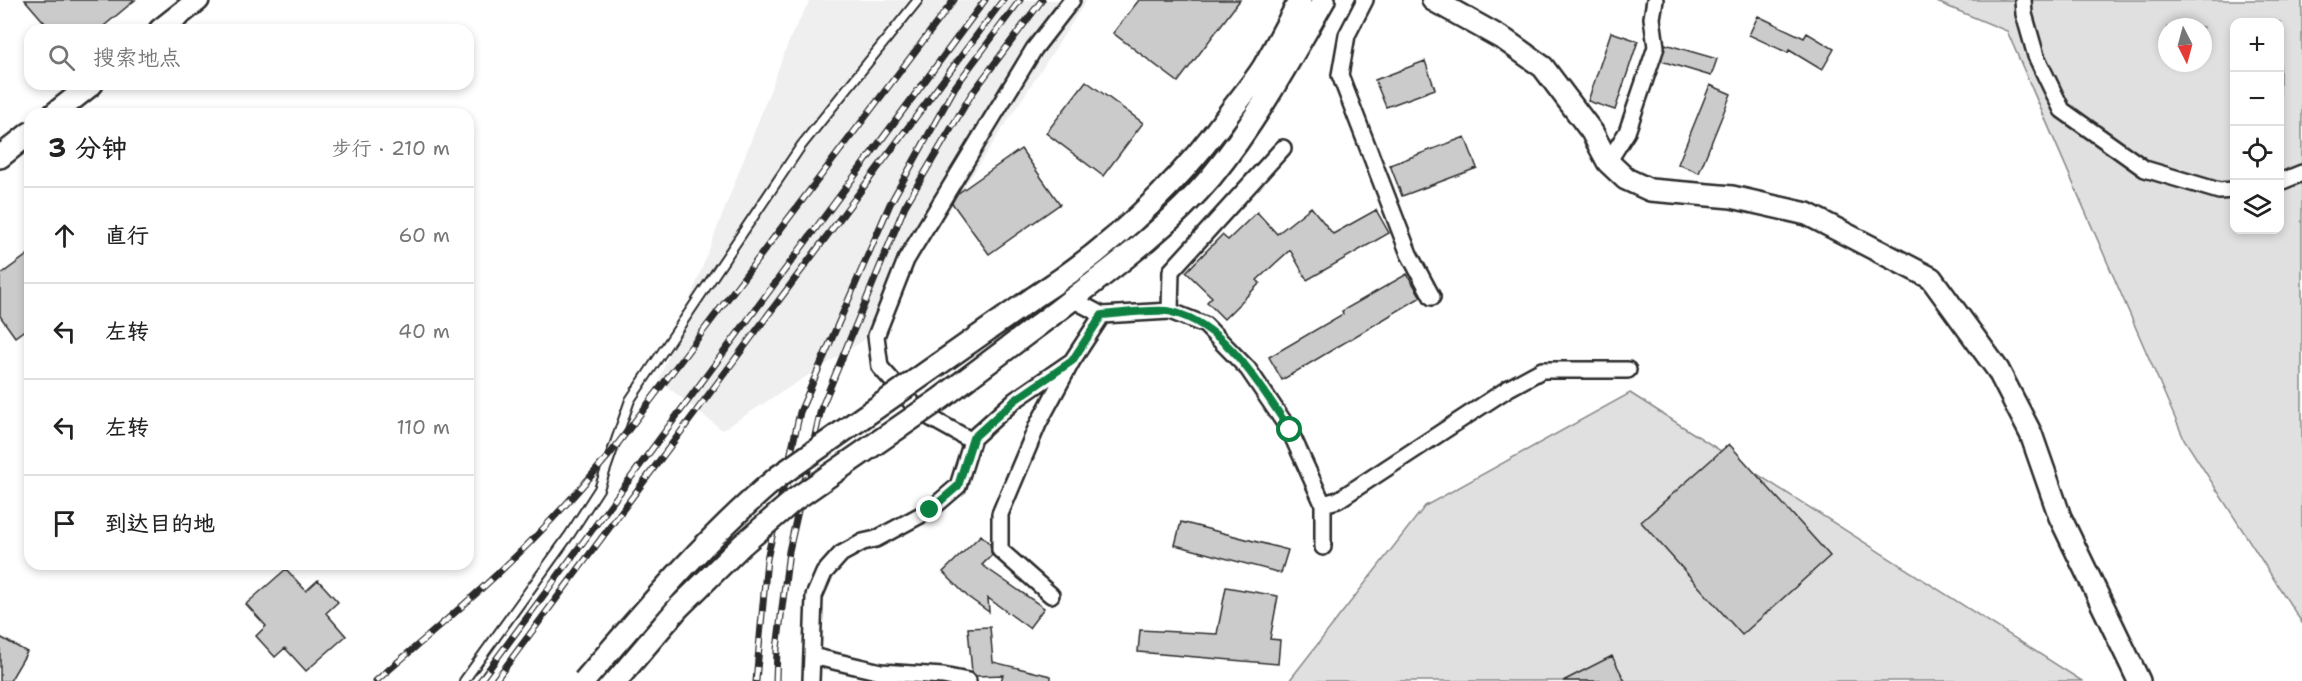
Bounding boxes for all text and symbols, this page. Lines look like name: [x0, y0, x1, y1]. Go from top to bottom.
north arrow: [2158, 18, 2212, 72]
map controls: [2230, 18, 2284, 234]
button: +: [2230, 18, 2284, 72]
search box: [24, 24, 474, 90]
icon: search: [45, 41, 78, 74]
text: 搜索地点: [93, 43, 181, 72]
button: −: [2230, 72, 2284, 126]
button: locate: [2230, 126, 2284, 180]
text: 3 分钟: [48, 130, 127, 165]
text: 步行 · 210 m: [332, 135, 450, 161]
button: layers: [2230, 180, 2284, 234]
icon: ahead: [48, 219, 81, 252]
text: 直行: [105, 221, 149, 250]
text: 60 m: [398, 222, 450, 248]
icon: left: [48, 315, 81, 348]
text: 左转: [105, 317, 149, 346]
text: 40 m: [398, 318, 450, 344]
icon: left: [48, 411, 81, 444]
text: 左转: [105, 413, 149, 442]
text: 110 m: [396, 414, 450, 440]
route start: [1276, 416, 1302, 442]
route end: [916, 496, 942, 522]
icon: arrive: [48, 507, 81, 540]
text: 到达目的地: [105, 509, 215, 538]

